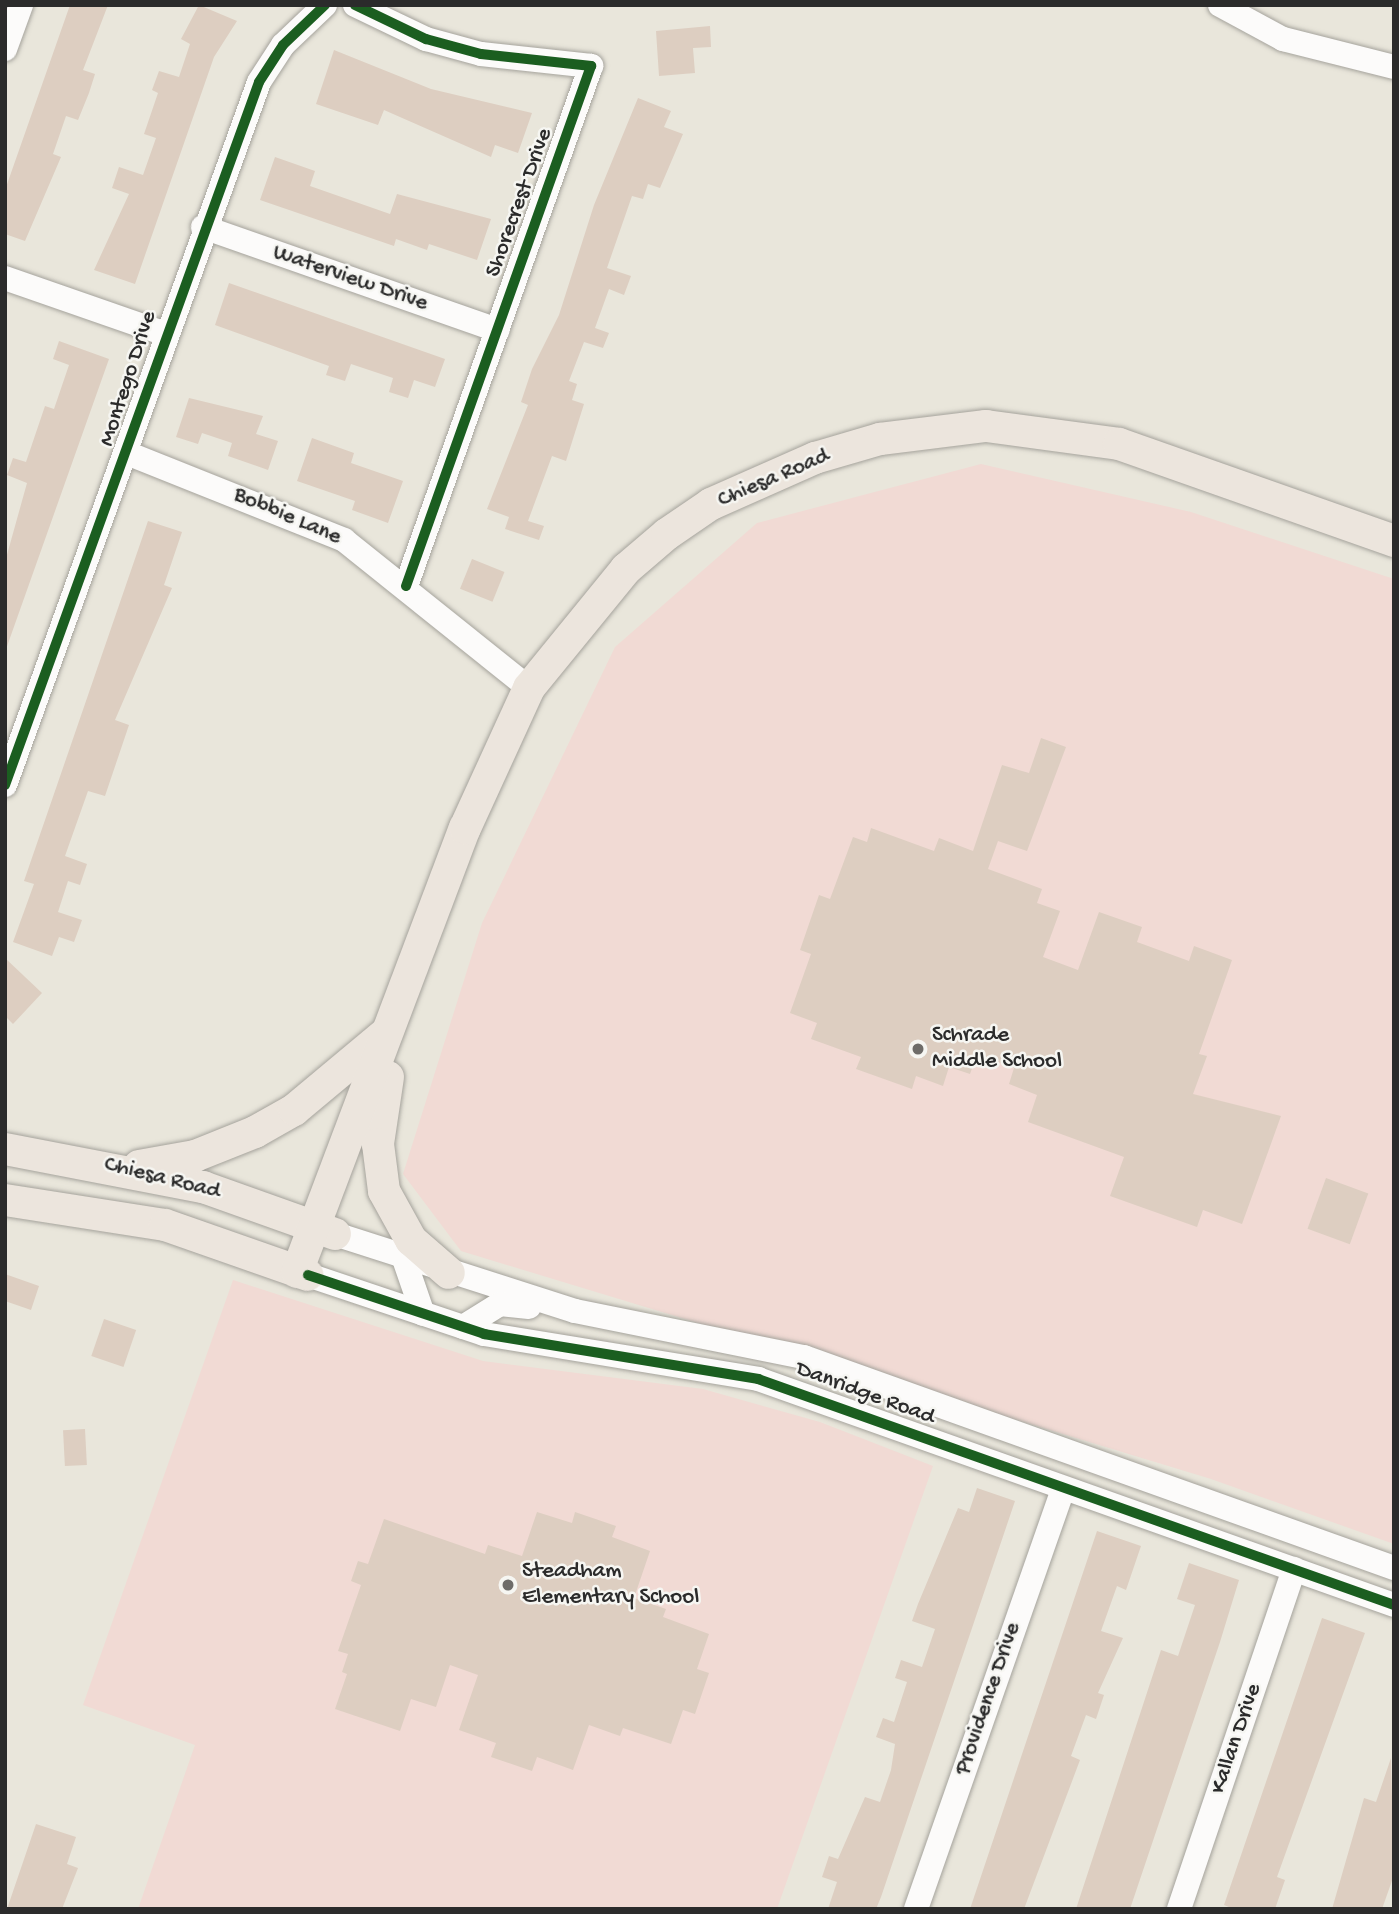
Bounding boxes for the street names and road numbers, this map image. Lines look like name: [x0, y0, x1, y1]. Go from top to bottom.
street label: Shorecrest Drive: [480, 125, 560, 281]
street label: Waterview Drive: [269, 240, 431, 318]
street label: Montego Drive: [94, 308, 164, 450]
street label: Chiesa Road: [714, 443, 834, 515]
street label: Bobbie Lane: [229, 482, 345, 552]
street label: Chiesa Road: [101, 1151, 223, 1207]
street label: Danridge Road: [792, 1356, 938, 1432]
street label: Providence Drive: [950, 1619, 1028, 1779]
street label: Kallan Drive: [1205, 1680, 1269, 1798]

